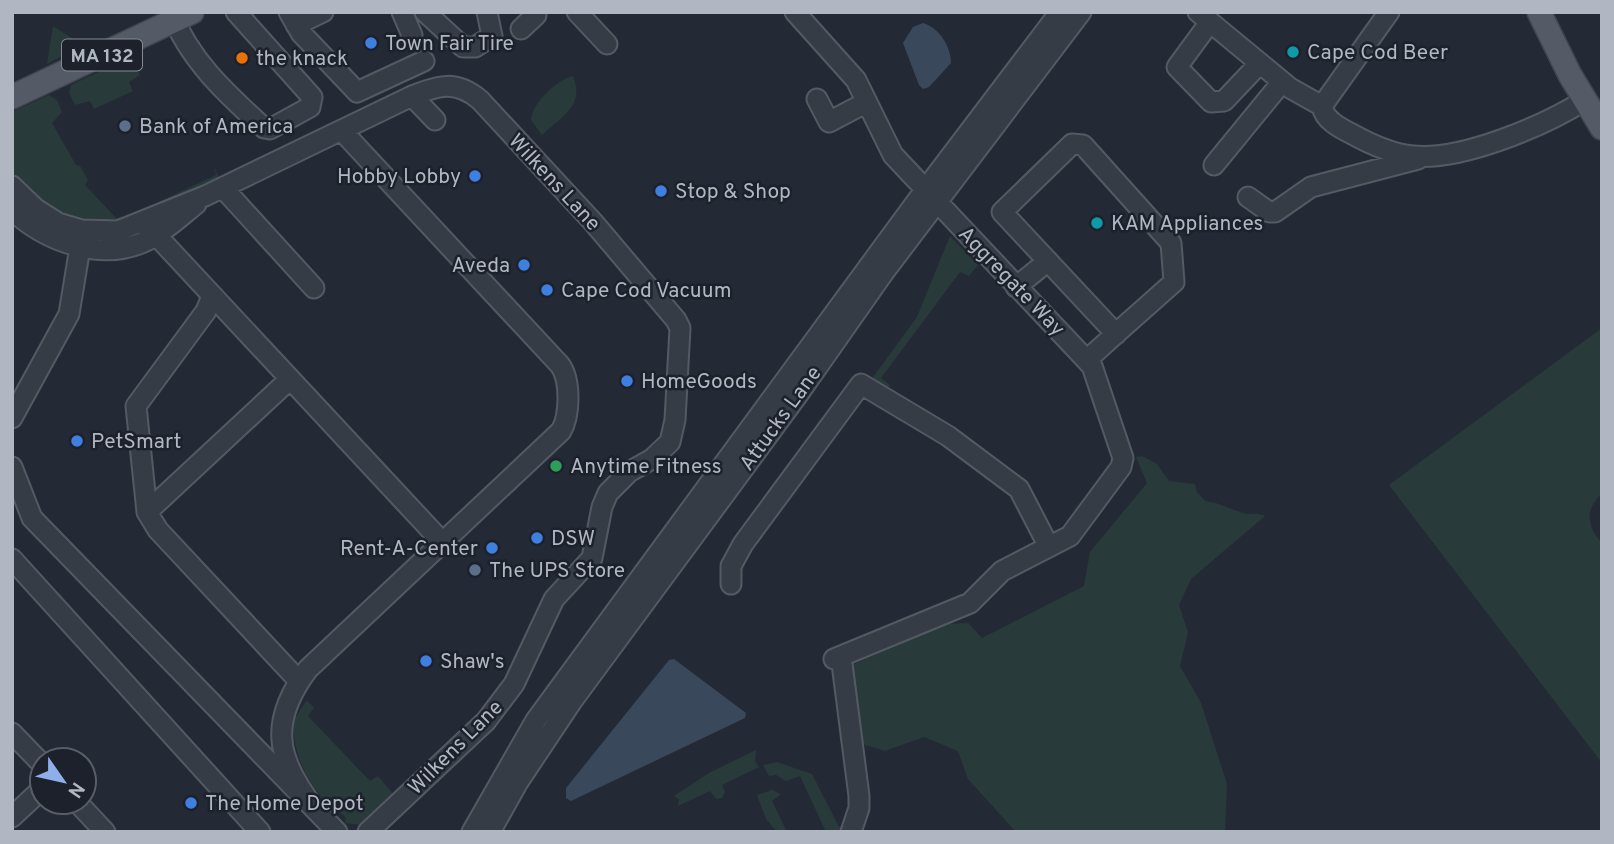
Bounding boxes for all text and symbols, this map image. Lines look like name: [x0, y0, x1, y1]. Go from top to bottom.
place label: Town Fair Tire: [385, 31, 514, 58]
marker: Town Fair Tire: [363, 35, 379, 51]
road number: MA 132: [62, 40, 142, 70]
place label: Cape Cod Beer: [1307, 40, 1448, 67]
marker: Cape Cod Beer: [1285, 44, 1301, 60]
place label: the knack: [256, 46, 348, 73]
marker: the knack: [234, 50, 250, 66]
place label: Bank of America: [139, 114, 293, 141]
marker: Bank of America: [117, 118, 133, 134]
street label: Wilkens Lane: [502, 129, 606, 237]
place label: Hobby Lobby: [337, 164, 461, 191]
marker: Hobby Lobby: [467, 168, 483, 184]
place label: Stop & Shop: [675, 179, 791, 206]
marker: Stop & Shop: [653, 183, 669, 199]
place label: KAM Appliances: [1111, 211, 1263, 238]
marker: KAM Appliances: [1089, 215, 1105, 231]
street label: Aggregate Way: [952, 221, 1070, 343]
place label: Aveda: [452, 253, 510, 280]
marker: Aveda: [516, 257, 532, 273]
place label: Cape Cod Vacuum: [561, 278, 731, 305]
marker: Cape Cod Vacuum: [539, 282, 555, 298]
street label: Attucks Lane: [734, 361, 828, 477]
place label: HomeGoods: [641, 369, 757, 396]
marker: HomeGoods: [619, 373, 635, 389]
place label: PetSmart: [91, 429, 182, 456]
marker: PetSmart: [69, 433, 85, 449]
place label: Anytime Fitness: [570, 454, 722, 481]
marker: Anytime Fitness: [548, 458, 564, 474]
place label: DSW: [551, 526, 595, 553]
marker: DSW: [529, 530, 545, 546]
place label: Rent-A-Center: [340, 536, 478, 563]
marker: Rent-A-Center: [484, 540, 500, 556]
place label: The UPS Store: [489, 558, 625, 585]
marker: The UPS Store: [467, 562, 483, 578]
place label: Shaw's: [440, 649, 505, 676]
marker: Shaw's: [418, 653, 434, 669]
street label: Wilkens Lane: [403, 695, 509, 801]
north arrow: [28, 746, 98, 816]
text: N: [62, 777, 89, 802]
place label: The Home Depot: [205, 791, 364, 818]
marker: The Home Depot: [183, 795, 199, 811]

